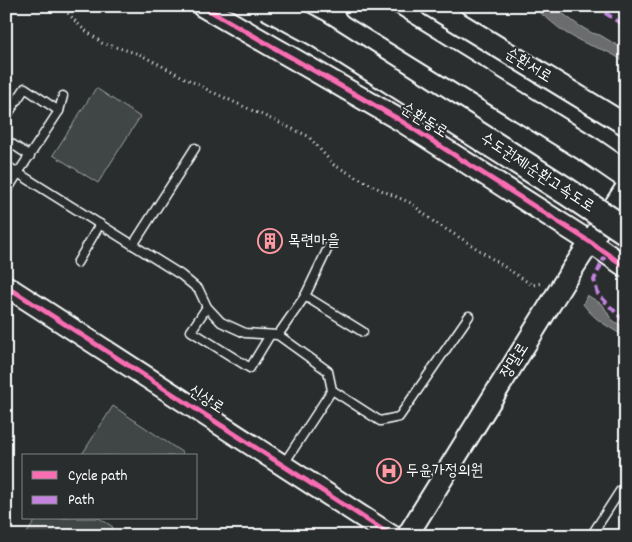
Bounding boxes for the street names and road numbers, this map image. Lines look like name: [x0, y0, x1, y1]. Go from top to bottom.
street label: 순환서로: [500, 43, 556, 89]
street label: 순환동로: [396, 98, 452, 144]
street label: 수도권제1순환고속도로: [475, 127, 599, 219]
street label: 장말로: [495, 339, 535, 383]
street label: 신상로: [184, 380, 228, 420]

